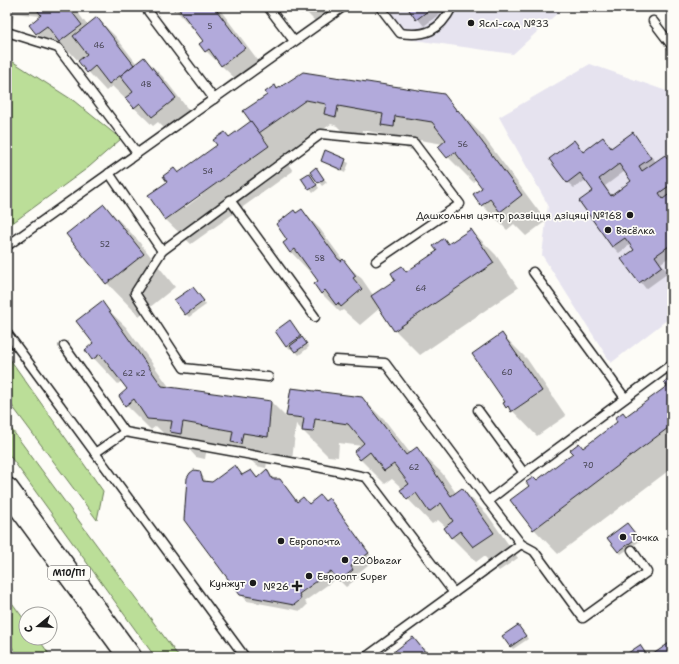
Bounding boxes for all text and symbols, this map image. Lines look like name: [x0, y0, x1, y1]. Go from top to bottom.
place label: Яслі-сад №33: [479, 17, 549, 30]
marker: Яслі-сад №33: [466, 18, 476, 28]
house number: 5: [208, 21, 213, 32]
house number: 46: [93, 40, 105, 51]
house number: 48: [140, 79, 152, 90]
house number: 56: [458, 139, 469, 150]
house number: 54: [203, 166, 214, 177]
place label: Дашкольны цэнтр развіцця дзіцяці №168: [416, 209, 622, 222]
marker: Дашкольны цэнтр развіцця дзіцяці №168: [625, 210, 635, 220]
place label: Вясёлка: [616, 224, 655, 237]
marker: Вясёлка: [603, 225, 613, 235]
house number: 52: [100, 239, 110, 250]
house number: 58: [315, 253, 325, 264]
house number: 64: [416, 283, 427, 294]
house number: 60: [502, 367, 513, 378]
house number: 62 к2: [122, 368, 146, 379]
house number: 70: [582, 460, 594, 471]
house number: 62: [409, 462, 420, 473]
place label: Точка: [631, 531, 660, 544]
marker: Точка: [618, 532, 628, 542]
place label: Европочта: [289, 535, 341, 548]
marker: Европочта: [276, 536, 286, 546]
place label: ZOObazar: [353, 554, 402, 567]
marker: ZOObazar: [340, 555, 350, 565]
road number: М10/П1: [48, 566, 90, 580]
place label: Евроопт Super: [317, 570, 387, 583]
marker: Евроопт Super: [304, 571, 314, 581]
place label: Кунжут: [209, 577, 246, 590]
marker: Кунжут: [248, 578, 258, 588]
place label: №26: [263, 580, 289, 593]
marker: №26: [292, 581, 302, 591]
north arrow: [18, 606, 58, 646]
text: С: [21, 623, 37, 634]

